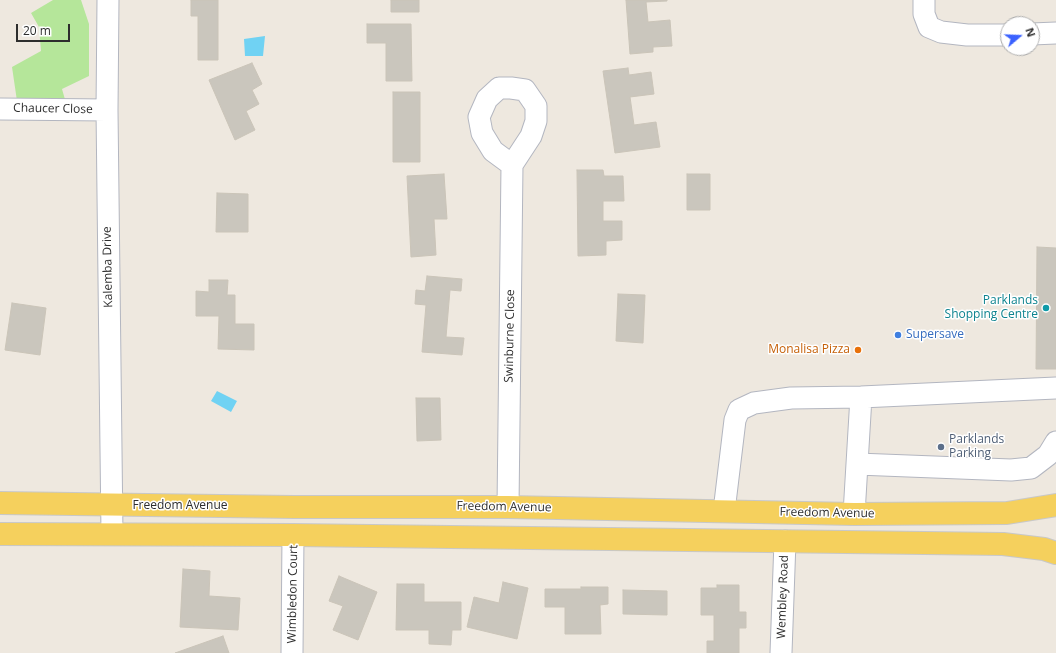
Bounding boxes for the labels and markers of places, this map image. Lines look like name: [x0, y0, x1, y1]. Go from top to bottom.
place label: Parklands Shopping Centre: [945, 294, 1038, 322]
marker: Parklands Shopping Centre: [1041, 303, 1051, 313]
place label: Supersave: [906, 328, 964, 342]
marker: Supersave: [893, 330, 903, 340]
place label: Monalisa Pizza: [768, 343, 850, 357]
marker: Monalisa Pizza: [853, 345, 863, 355]
place label: Parklands Parking: [949, 433, 1004, 461]
marker: Parklands Parking: [936, 442, 946, 452]

